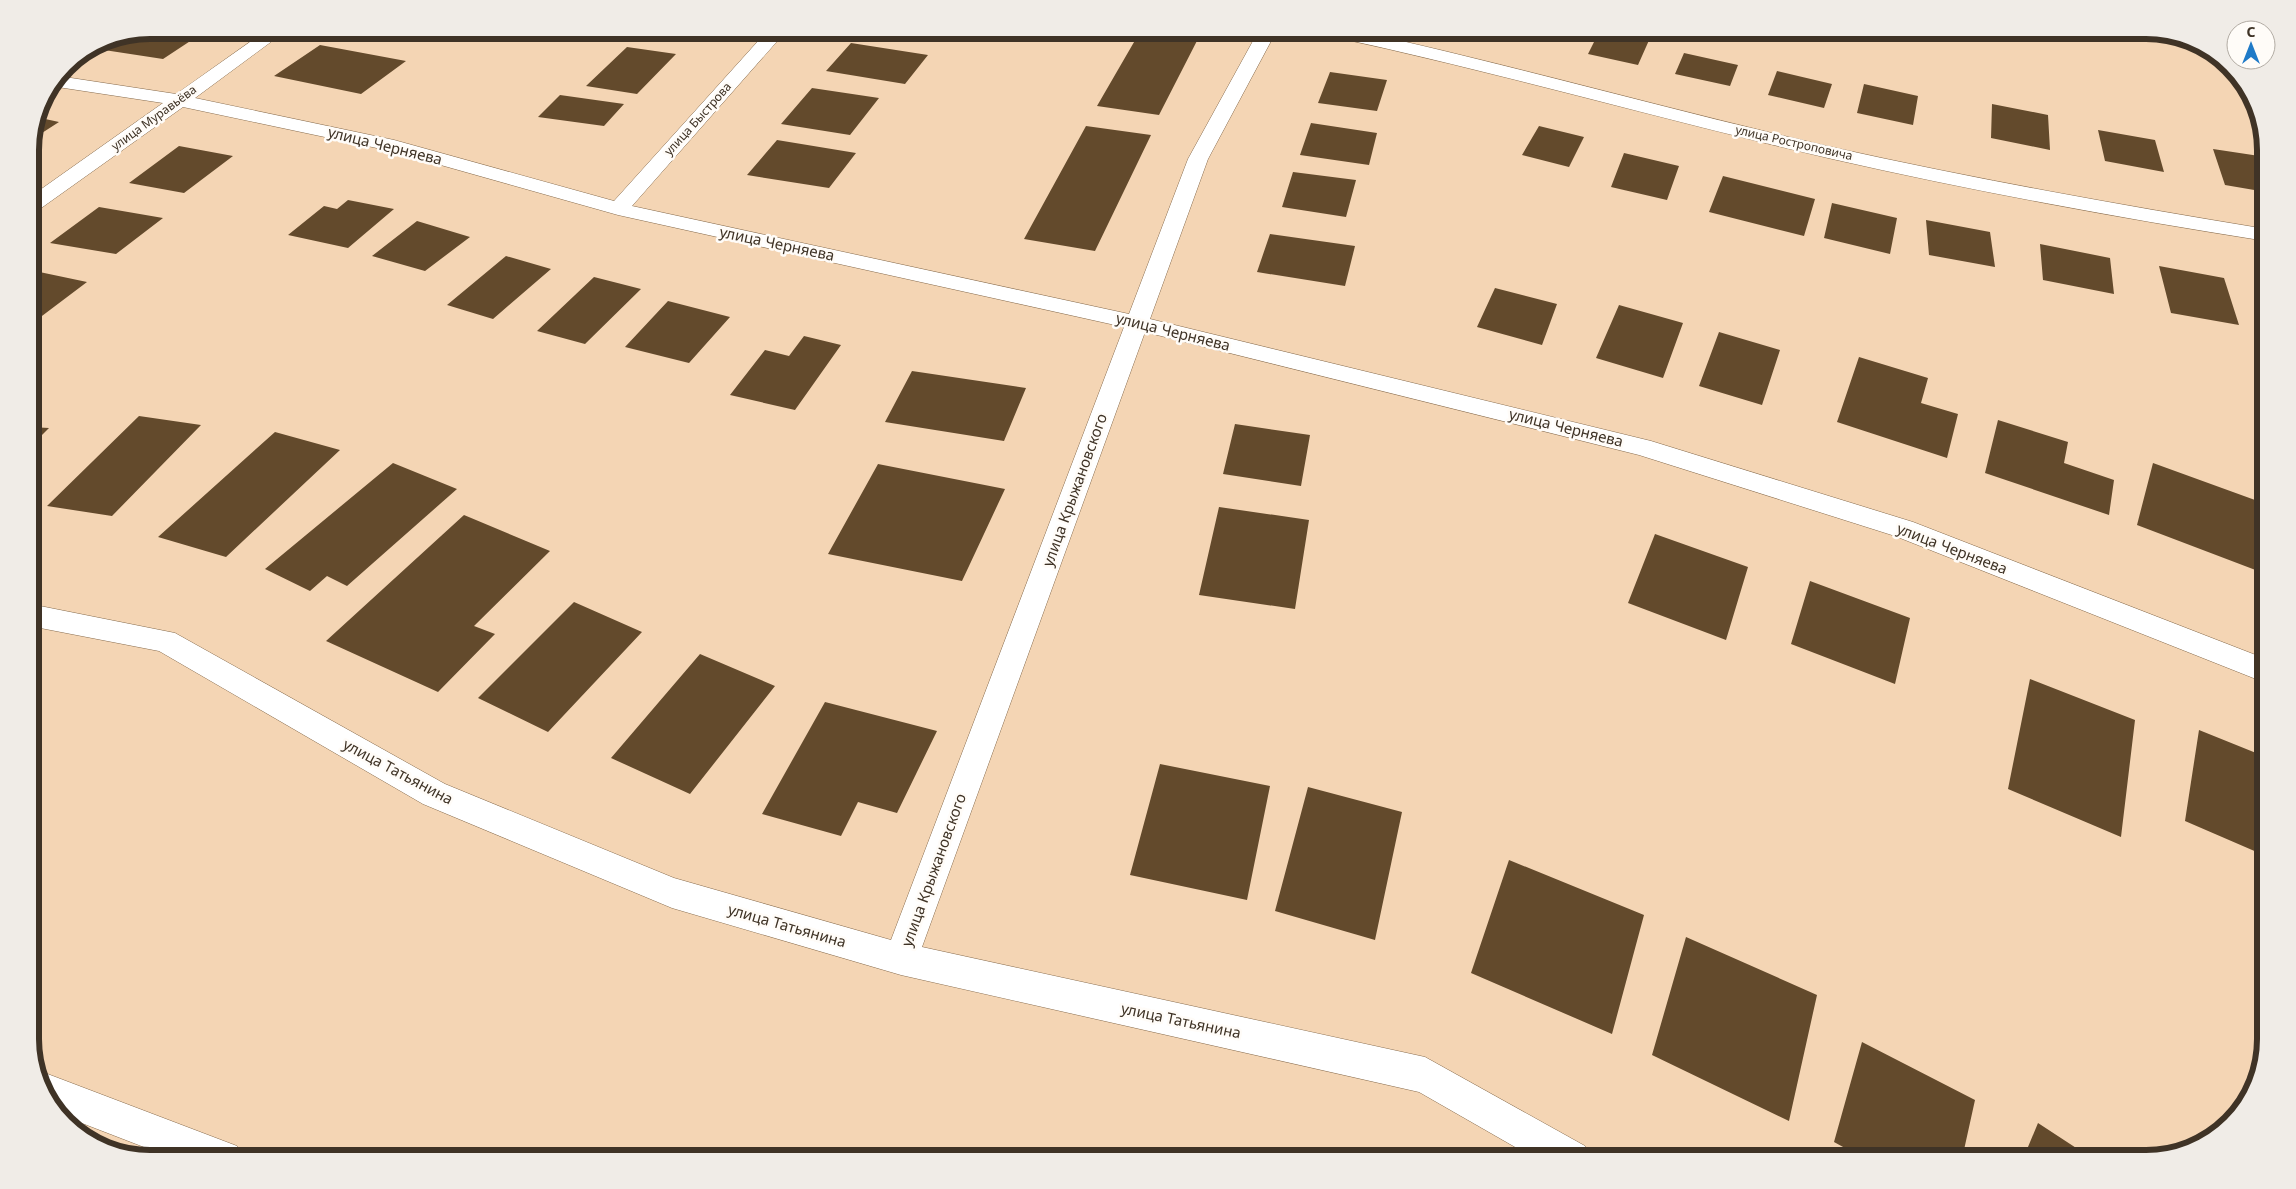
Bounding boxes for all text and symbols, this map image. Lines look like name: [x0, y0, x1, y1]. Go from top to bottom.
north arrow: [2226, 20, 2276, 70]
text: С: [2246, 22, 2256, 41]
street label: улица Быстрова: [660, 78, 735, 159]
street label: улица Муравьёва: [108, 81, 200, 154]
street label: улица Черняева: [326, 121, 444, 169]
street label: улица Ростроповича: [1734, 121, 1854, 164]
street label: улица Черняева: [718, 221, 836, 265]
street label: улица Черняева: [1114, 307, 1232, 355]
street label: улица Черняева: [1507, 403, 1625, 451]
street label: улица Крыжановского: [1037, 410, 1111, 569]
street label: улица Черняева: [1894, 518, 2010, 578]
street label: улица Татьянина: [340, 734, 457, 809]
street label: улица Крыжановского: [896, 790, 970, 949]
street label: улица Татьянина: [726, 899, 849, 951]
street label: улица Татьянина: [1119, 998, 1243, 1042]

